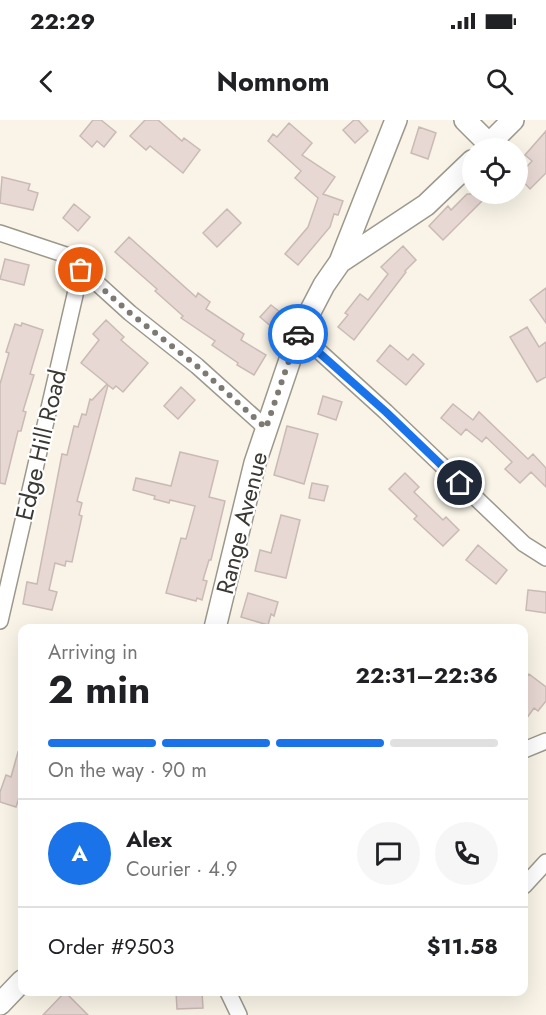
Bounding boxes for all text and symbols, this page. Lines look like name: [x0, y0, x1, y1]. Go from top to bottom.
text: 22:29: [30, 5, 95, 37]
text: Nomnom: [216, 62, 330, 101]
icon: back: [30, 65, 63, 98]
icon: search: [483, 65, 516, 98]
map controls: [462, 138, 528, 204]
button: locate: [462, 138, 528, 204]
pin: [55, 244, 106, 295]
icon: bag: [64, 253, 97, 286]
courier: [268, 304, 328, 364]
icon: car: [282, 318, 315, 351]
street label: Edge Hill Road: [6, 366, 75, 524]
street label: Range Avenue: [207, 448, 276, 598]
pin: [434, 457, 485, 508]
icon: home: [443, 466, 476, 499]
text: Arriving in: [48, 638, 138, 667]
text: 22:31–22:36: [356, 659, 498, 691]
text: 2 min: [48, 661, 150, 718]
text: On the way · 90 m: [48, 756, 207, 785]
button: chat: [357, 822, 420, 885]
button: phone: [435, 822, 498, 885]
text: Alex: [126, 823, 172, 855]
text: A: [71, 837, 88, 869]
text: Courier · 4.9: [126, 855, 238, 884]
text: Order #9503: [48, 930, 175, 962]
text: $11.58: [427, 930, 498, 962]

